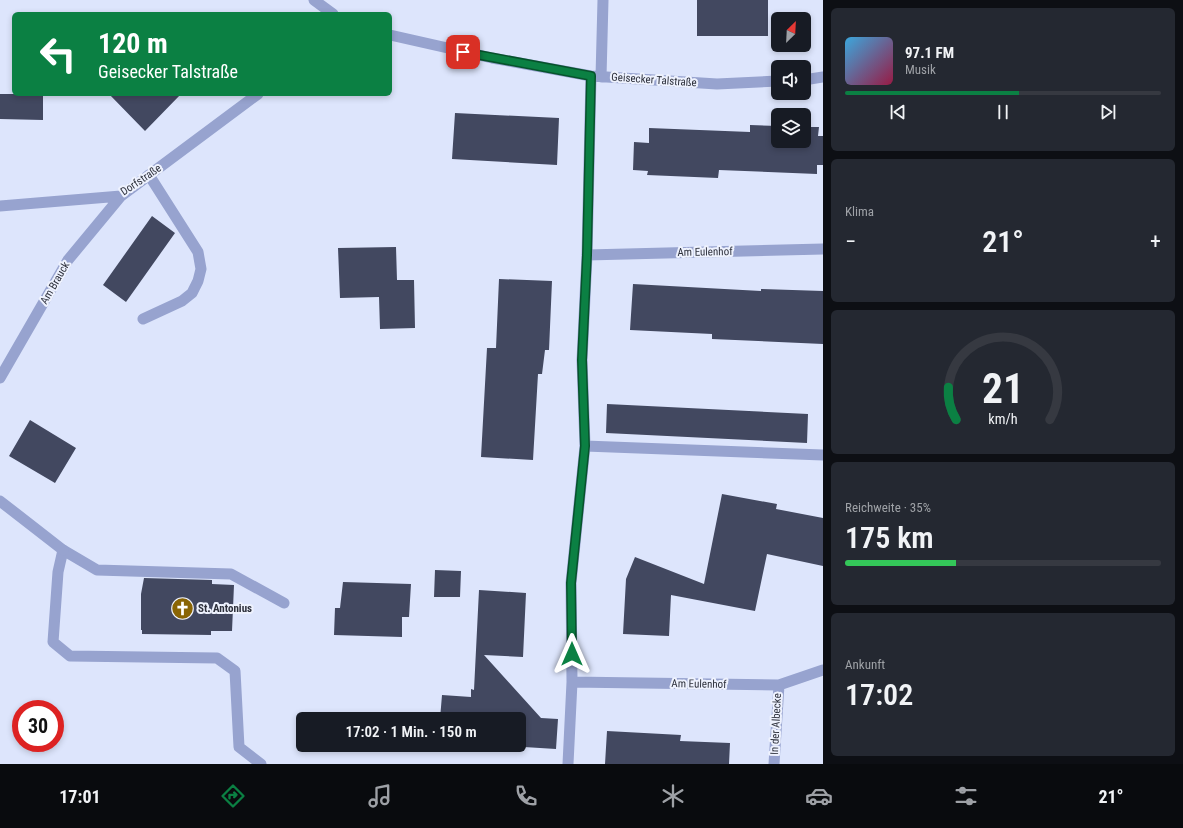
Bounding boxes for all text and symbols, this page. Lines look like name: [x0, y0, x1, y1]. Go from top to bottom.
north arrow: [771, 12, 811, 52]
map controls: [771, 12, 811, 148]
text: 120 m: [98, 27, 168, 60]
icon: left: [32, 28, 84, 80]
pin: [446, 35, 480, 69]
icon: arrive: [452, 41, 474, 63]
text: 97.1 FM: [905, 44, 954, 62]
button: sound: [771, 60, 811, 100]
text: Geisecker Talstraße: [98, 61, 238, 82]
text: Musik: [905, 62, 936, 77]
street label: Geisecker Talstraße: [611, 71, 697, 89]
icon: previous: [887, 101, 909, 123]
icon: pause: [992, 101, 1014, 123]
icon: next: [1097, 101, 1119, 123]
button: layers: [771, 108, 811, 148]
street label: Dorfstraße: [118, 162, 164, 198]
text: Klima: [845, 204, 874, 219]
text: 21°: [982, 224, 1024, 259]
text: −: [845, 229, 856, 254]
text: +: [1150, 229, 1161, 254]
street label: Am Eulenhof: [677, 245, 733, 259]
street label: Am Brauck: [38, 259, 72, 307]
text: 21: [982, 364, 1024, 413]
text: km/h: [988, 411, 1018, 427]
text: Reichweite · 35%: [845, 500, 931, 515]
text: 175 km: [845, 520, 934, 555]
church icon: St. Antonius: [170, 595, 196, 621]
place label: St. Antonius: [198, 602, 252, 615]
position arrow: [551, 633, 593, 675]
text: Ankunft: [845, 657, 885, 672]
street label: Am Eulenhof: [671, 677, 727, 691]
text: 17:02: [845, 677, 913, 712]
street label: In der Albecke: [768, 693, 784, 755]
speed limit sign: 30: [12, 700, 64, 752]
text: 17:02 · 1 Min. · 150 m: [345, 723, 477, 741]
icon: directions: [219, 782, 247, 810]
icon: music: [366, 782, 394, 810]
icon: phone: [512, 782, 540, 810]
icon: climate: [659, 782, 687, 810]
icon: car: [805, 782, 833, 810]
icon: filters: [952, 782, 980, 810]
text: 17:01: [59, 786, 101, 807]
text: 21°: [1098, 786, 1124, 807]

